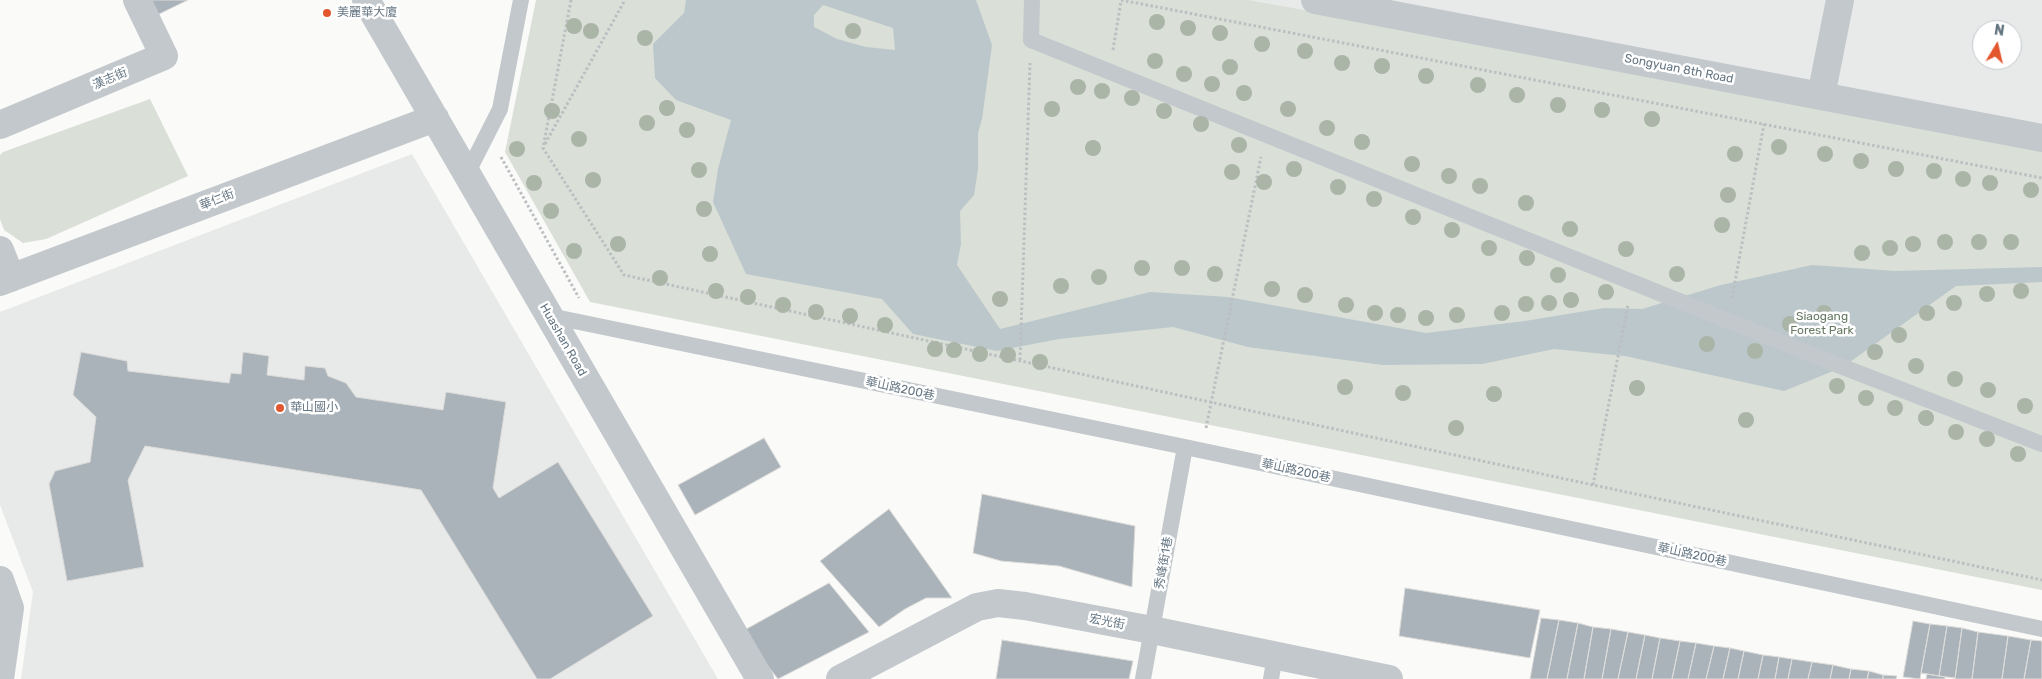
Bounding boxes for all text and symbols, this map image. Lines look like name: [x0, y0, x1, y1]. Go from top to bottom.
place label: 美麗華大廈: [337, 6, 397, 20]
marker: 美麗華大廈: [321, 7, 333, 19]
north arrow: [1972, 20, 2022, 70]
text: N: [1993, 21, 2006, 40]
street label: Songyuan 8th Road: [1623, 51, 1735, 87]
street label: 漢志街: [91, 65, 129, 93]
street label: 華仁街: [198, 187, 236, 213]
street label: Huashan Road: [536, 301, 590, 379]
park label: Siaogang Forest Park: [1790, 310, 1854, 338]
street label: 華山路200巷: [864, 375, 936, 403]
place label: 華山國小: [290, 401, 338, 415]
marker: 華山國小: [274, 402, 286, 414]
street label: 華山路200巷: [1260, 457, 1332, 485]
street label: 秀峰街1巷: [1152, 536, 1176, 590]
street label: 華山路200巷: [1656, 541, 1728, 569]
street label: 宏光街: [1088, 611, 1126, 633]

